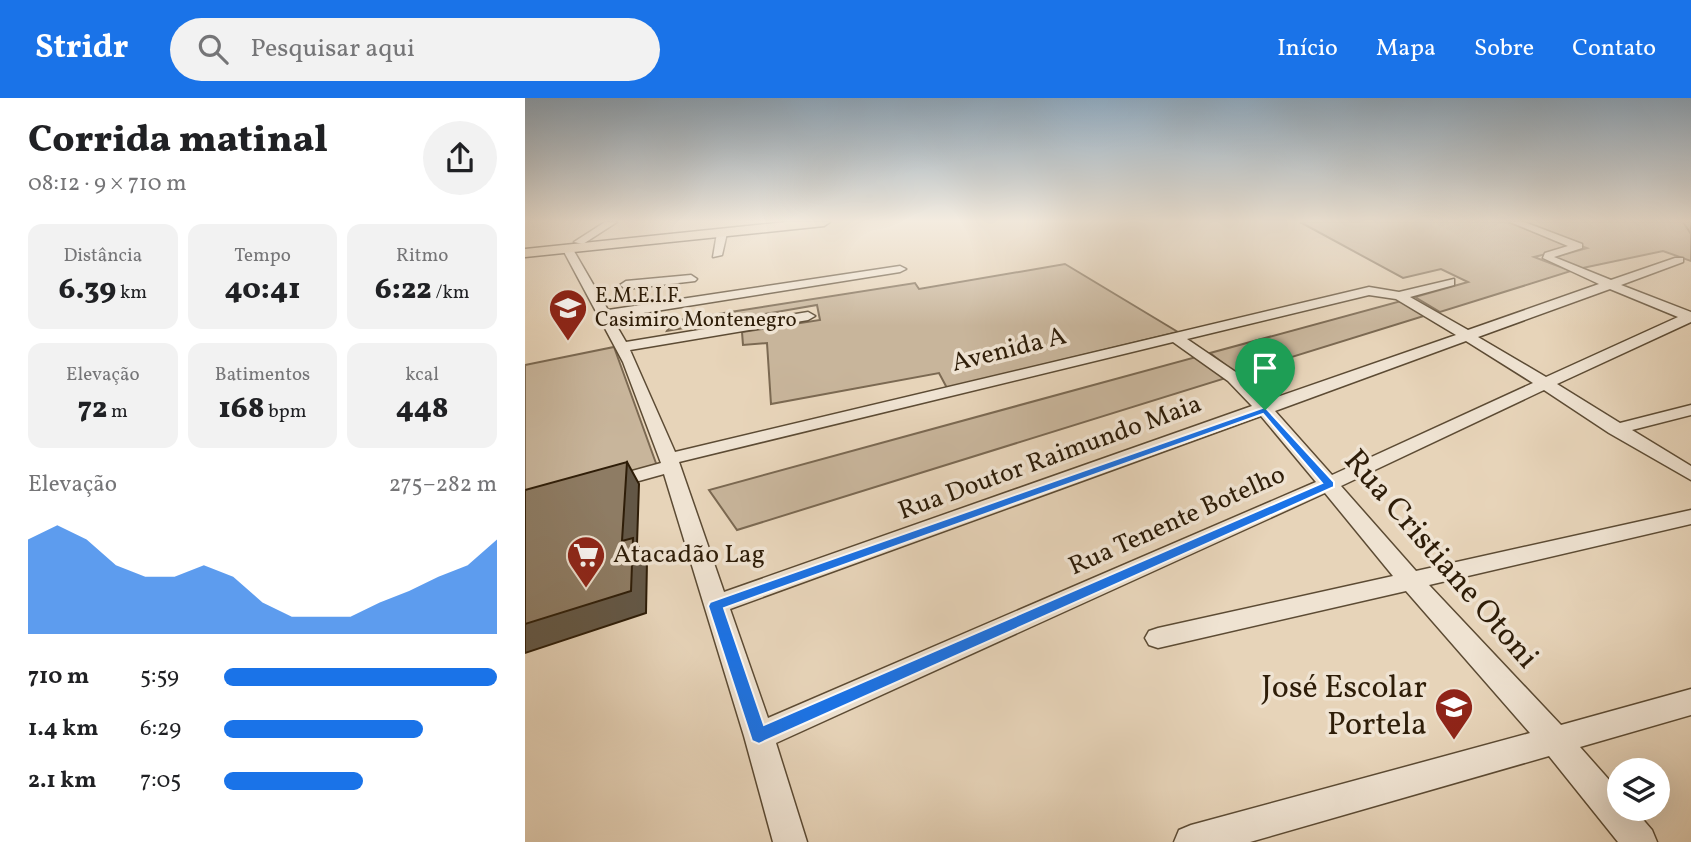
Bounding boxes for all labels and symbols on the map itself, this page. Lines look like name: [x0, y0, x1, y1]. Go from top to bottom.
place label: E.M.E.I.F. Casimiro Montenegro: [595, 282, 797, 335]
school or university icon: E.M.E.I.F. Casimiro Montenegro: [547, 287, 589, 342]
street label: Avenida A: [948, 318, 1070, 382]
pin: [1235, 338, 1295, 410]
street label: Rua Doutor Raimundo Maia: [893, 386, 1207, 530]
street label: Rua Cristiane Otoni: [1332, 441, 1548, 679]
street label: Rua Tenente Botelho: [1063, 457, 1291, 585]
supermarket icon: Atacadão Lag: [565, 534, 607, 589]
place label: Atacadão Lag: [613, 537, 765, 573]
place label: José Escolar Portela: [1261, 667, 1427, 748]
school or university icon: José Escolar Portela: [1433, 686, 1475, 741]

